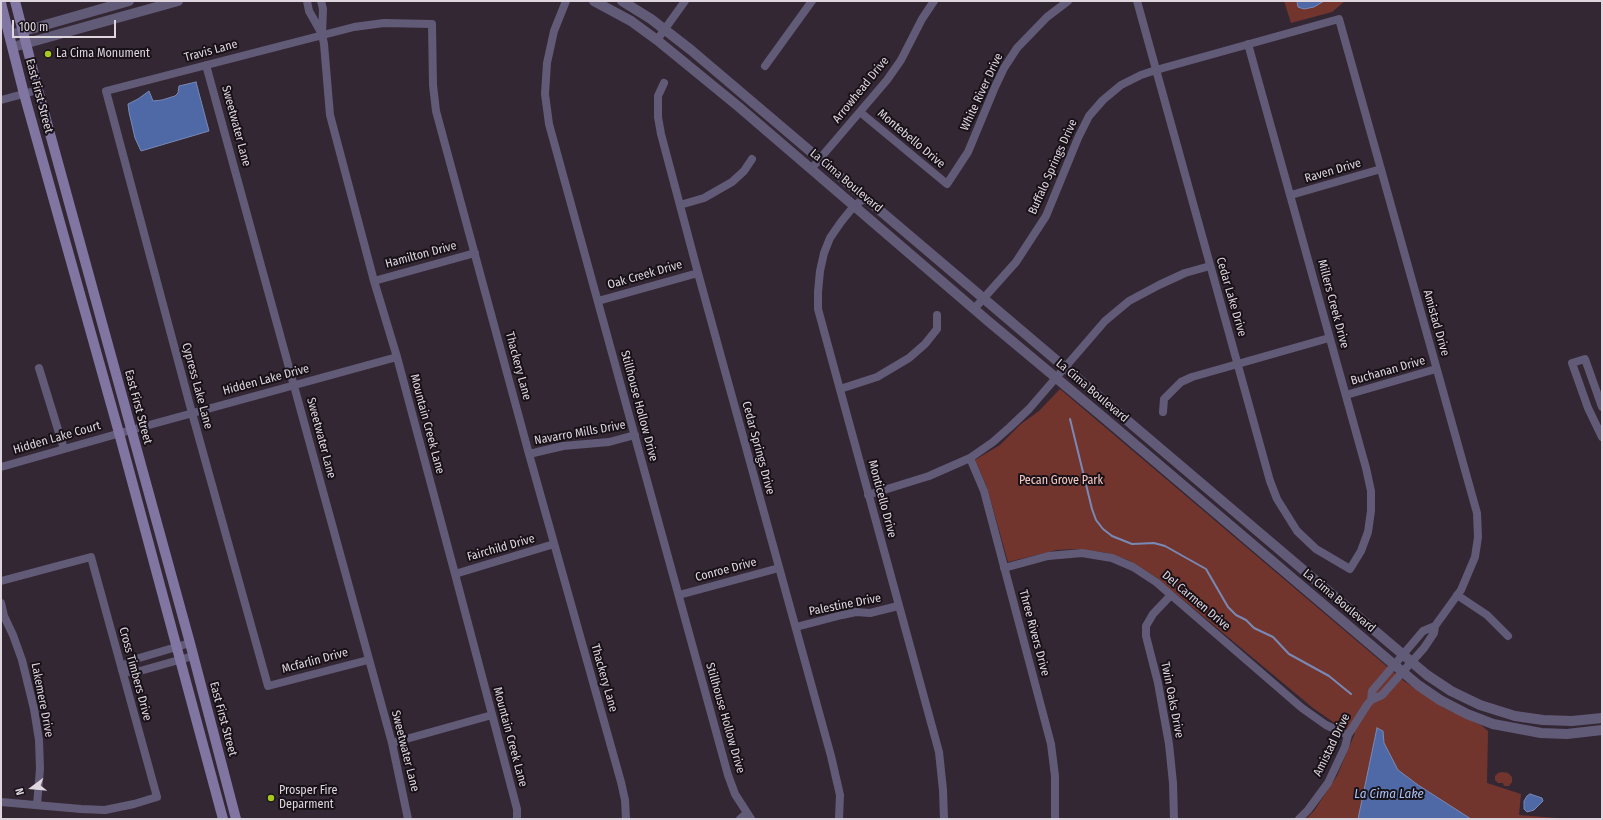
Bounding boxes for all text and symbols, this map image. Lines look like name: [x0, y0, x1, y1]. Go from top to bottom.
scale bar: [14, 12, 118, 38]
text: 100 m: [19, 20, 48, 34]
street label: Travis Lane: [183, 37, 239, 65]
place label: La Cima Monument: [56, 47, 150, 61]
marker: La Cima Monument: [43, 49, 53, 59]
street label: White River Drive: [958, 51, 1006, 133]
street label: Arrowhead Drive: [830, 54, 892, 126]
street label: East First Street: [22, 57, 56, 135]
street label: Sweetwater Lane: [218, 84, 254, 168]
street label: Montebello Drive: [874, 106, 948, 172]
street label: Buffalo Springs Drive: [1026, 117, 1080, 217]
street label: La Cima Boulevard: [807, 146, 885, 216]
street label: Raven Drive: [1303, 156, 1363, 186]
street label: Hamilton Drive: [384, 239, 458, 271]
street label: Cedar Lake Drive: [1213, 256, 1249, 338]
street label: Oak Creek Drive: [606, 257, 684, 293]
street label: Millers Creek Drive: [1314, 258, 1352, 350]
street label: Amistad Drive: [1420, 288, 1452, 358]
street label: Thackery Lane: [502, 330, 534, 402]
street label: Cypress Lake Lane: [179, 341, 215, 431]
street label: Stillhouse Hollow Drive: [617, 349, 661, 463]
street label: Buchanan Drive: [1349, 353, 1427, 389]
street label: La Cima Boulevard: [1053, 356, 1131, 426]
street label: Hidden Lake Drive: [221, 362, 311, 398]
street label: East First Street: [121, 368, 155, 446]
street label: Mountain Creek Lane: [407, 373, 447, 475]
street label: Sweetwater Lane: [303, 396, 339, 480]
street label: Cedar Springs Drive: [739, 400, 777, 496]
street label: Navarro Mills Drive: [533, 418, 627, 448]
street label: Hidden Lake Court: [12, 419, 102, 457]
street label: Monticello Drive: [865, 459, 899, 539]
park label: Pecan Grove Park: [1019, 474, 1103, 488]
street label: Fairchild Drive: [466, 531, 536, 565]
street label: Conroe Drive: [694, 555, 758, 585]
street label: La Cima Boulevard: [1300, 566, 1378, 636]
street label: Del Carmen Drive: [1159, 568, 1233, 634]
street label: Three Rivers Drive: [1016, 588, 1052, 678]
street label: Palestine Drive: [808, 591, 882, 619]
street label: Cross Timbers Drive: [116, 626, 154, 722]
street label: Thackery Lane: [587, 642, 621, 714]
street label: Mcfarlin Drive: [280, 645, 350, 677]
street label: Lakemere Drive: [28, 661, 56, 739]
street label: Stillhouse Hollow Drive: [702, 661, 748, 775]
street label: Twin Oaks Drive: [1158, 661, 1186, 739]
street label: East First Street: [206, 680, 240, 758]
street label: Mountain Creek Lane: [490, 686, 530, 788]
street label: Sweetwater Lane: [388, 709, 422, 793]
street label: Amistad Drive: [1311, 711, 1353, 779]
north arrow: [12, 768, 52, 808]
place label: Prosper Fire Deparment: [279, 784, 337, 812]
text: N: [13, 786, 27, 796]
water label: La Cima Lake: [1354, 786, 1424, 802]
marker: Prosper Fire Deparment: [266, 793, 276, 803]

